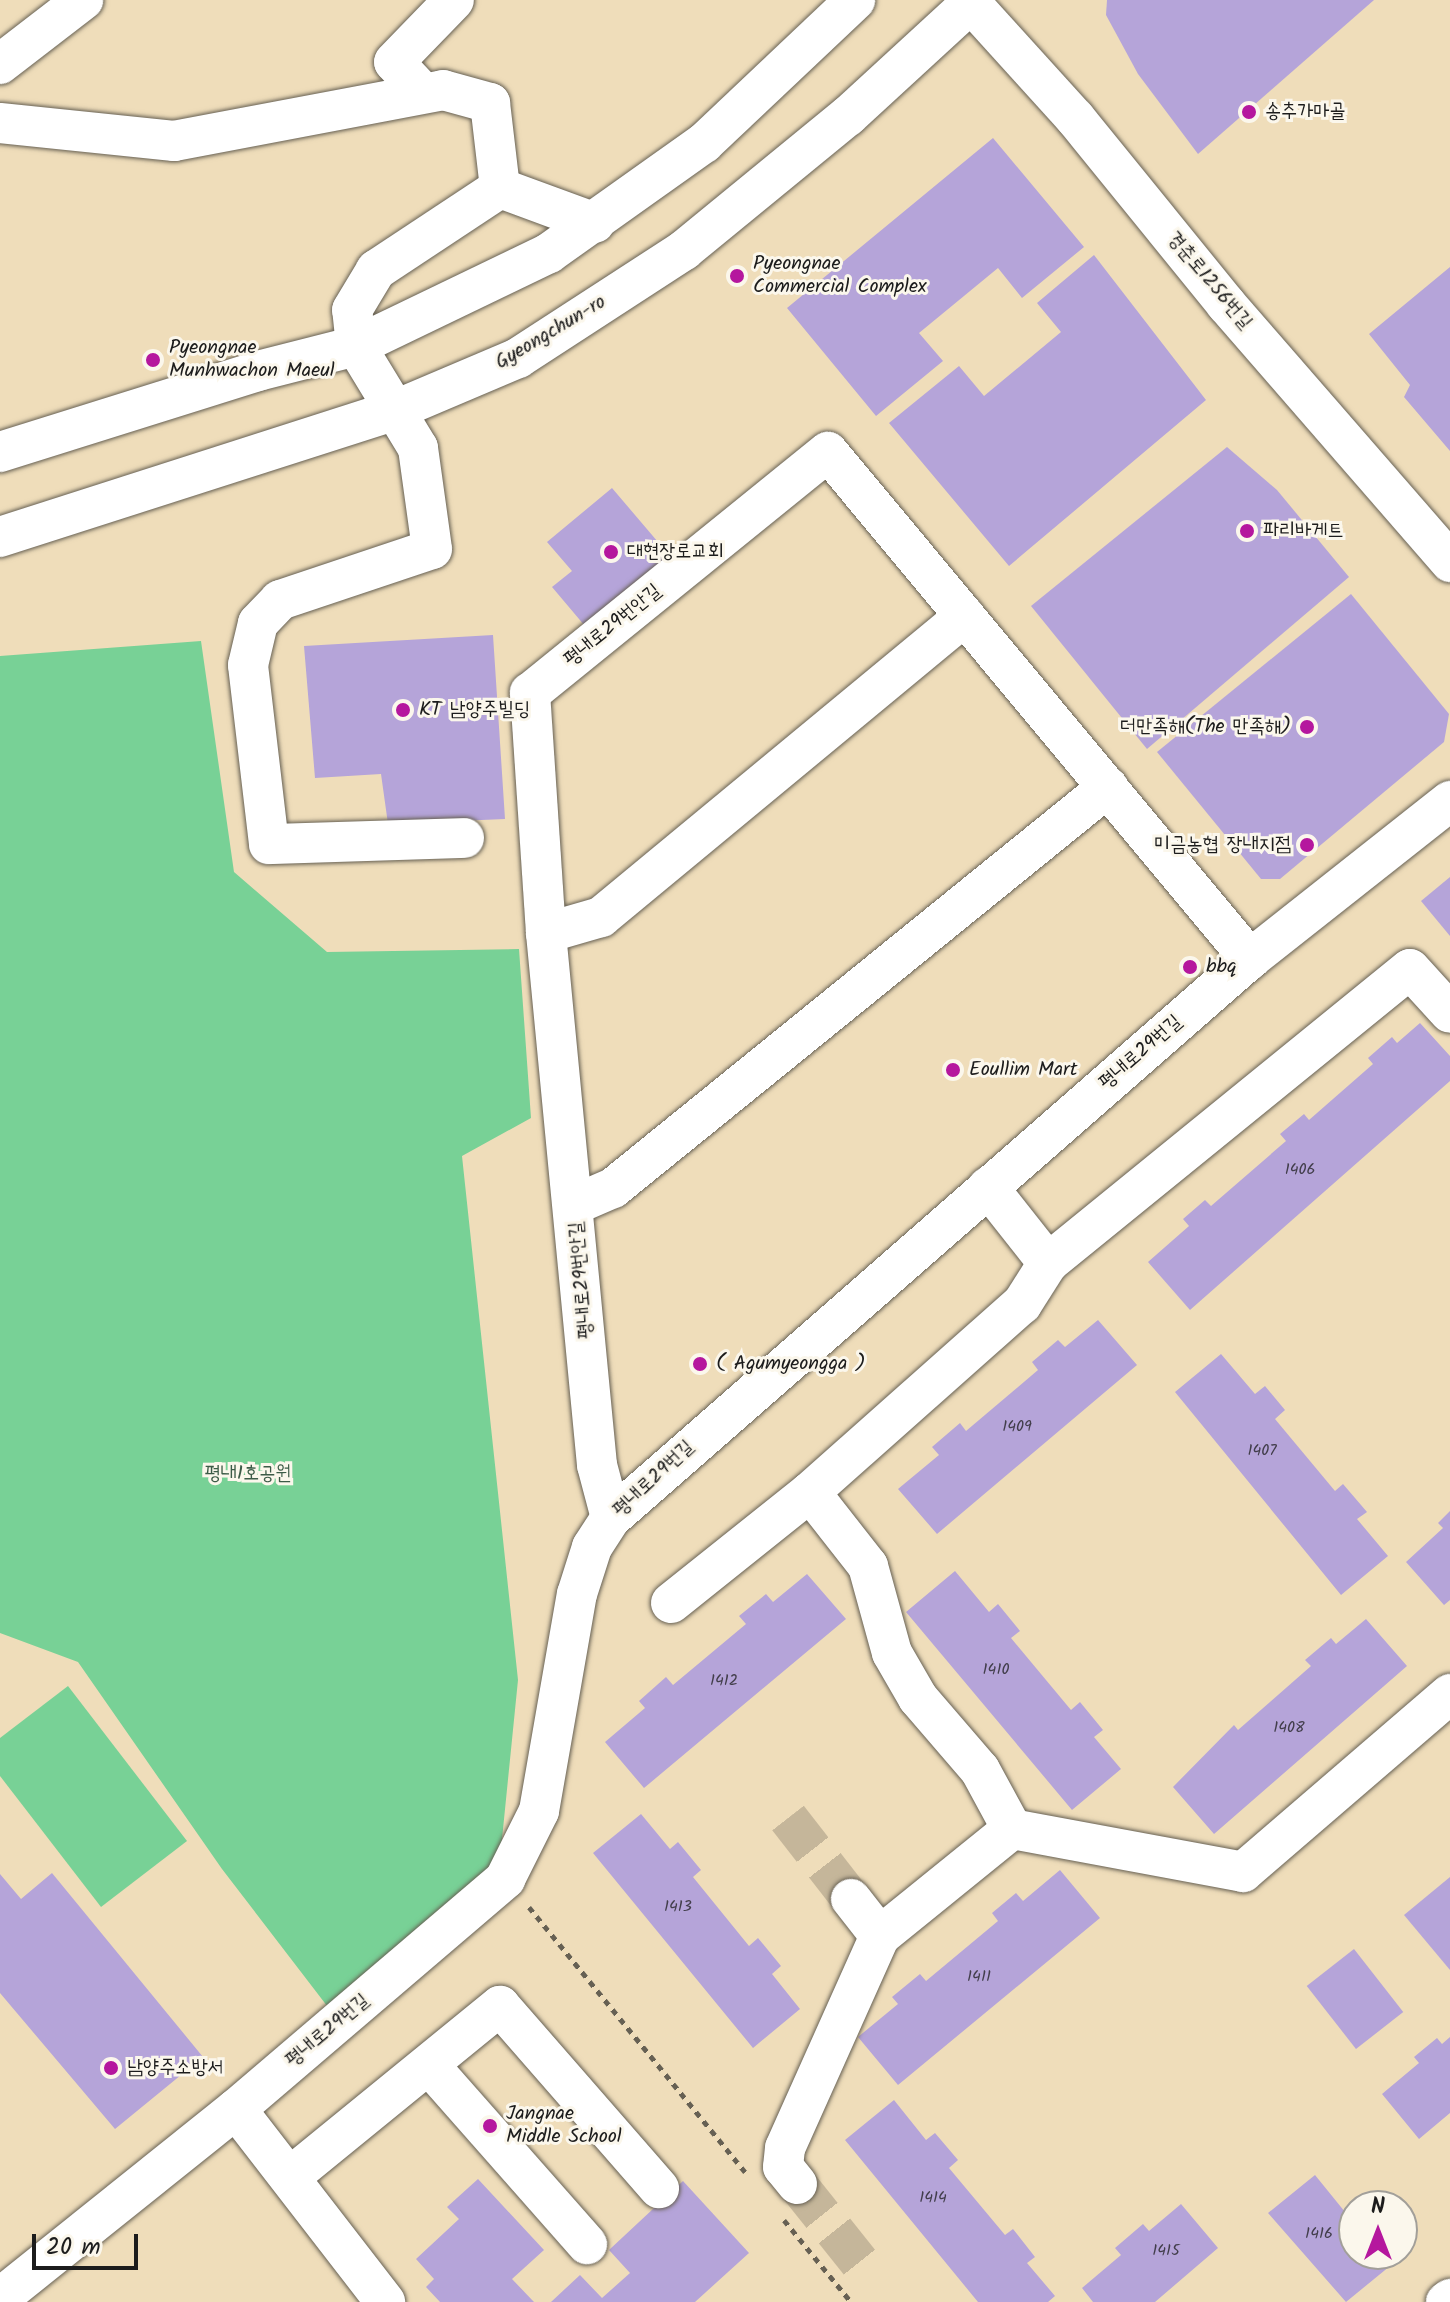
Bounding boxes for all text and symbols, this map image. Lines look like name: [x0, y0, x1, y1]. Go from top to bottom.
place label: 송추가마골: [1265, 100, 1345, 124]
marker: 송추가마골: [1240, 103, 1258, 121]
street label: 경춘로1256번길: [1161, 227, 1257, 335]
place label: Pyeongnae Commercial Complex: [753, 252, 926, 299]
marker: Pyeongnae Commercial Complex: [728, 267, 746, 285]
street label: Gyeongchun-ro: [491, 291, 611, 375]
place label: Pyeongnae Munhwachon Maeul: [169, 336, 335, 383]
marker: Pyeongnae Munhwachon Maeul: [144, 351, 162, 369]
place label: 파리바게트: [1263, 519, 1343, 543]
marker: 파리바게트: [1238, 522, 1256, 540]
place label: 대현장로교회: [627, 540, 724, 564]
marker: 대현장로교회: [602, 543, 620, 561]
street label: 평내로29번안길: [560, 580, 666, 672]
place label: KT 남양주빌딩: [419, 698, 530, 722]
marker: KT 남양주빌딩: [394, 701, 412, 719]
place label: 더만족해(The 만족해): [1120, 715, 1291, 739]
marker: 더만족해(The 만족해): [1298, 718, 1316, 736]
place label: 미금농협 장내지점: [1154, 833, 1291, 857]
marker: 미금농협 장내지점: [1298, 836, 1316, 854]
place label: bbq: [1206, 955, 1236, 979]
marker: bbq: [1181, 958, 1199, 976]
street label: 평내로29번길: [1095, 1011, 1187, 1095]
place label: Eoullim Mart: [969, 1058, 1077, 1082]
marker: Eoullim Mart: [944, 1061, 962, 1079]
house number: 1406: [1285, 1160, 1315, 1180]
street label: 평내로29번안길: [565, 1220, 599, 1340]
place label: ( Agumyeongga ): [716, 1352, 865, 1376]
marker: ( Agumyeongga ): [691, 1355, 709, 1373]
house number: 1409: [1002, 1417, 1032, 1437]
street label: 평내로29번길: [609, 1435, 699, 1523]
house number: 1407: [1247, 1441, 1277, 1461]
park label: 평내1호공원: [205, 1462, 291, 1486]
house number: 1410: [983, 1660, 1009, 1680]
house number: 1412: [710, 1671, 738, 1691]
house number: 1408: [1273, 1718, 1305, 1738]
house number: 1413: [664, 1897, 692, 1917]
house number: 1411: [967, 1967, 991, 1987]
street label: 평내로29번길: [281, 1989, 375, 2073]
place label: 남양주소방서: [127, 2056, 224, 2080]
marker: 남양주소방서: [102, 2059, 120, 2077]
place label: Jangnae Middle School: [506, 2102, 622, 2149]
marker: Jangnae Middle School: [481, 2117, 499, 2135]
house number: 1414: [919, 2188, 947, 2208]
north arrow: [1338, 2190, 1418, 2270]
text: N: [1371, 2190, 1385, 2225]
scale bar: [36, 2218, 142, 2268]
house number: 1416: [1305, 2224, 1333, 2244]
text: 20 m: [46, 2228, 101, 2267]
house number: 1415: [1152, 2241, 1180, 2261]

